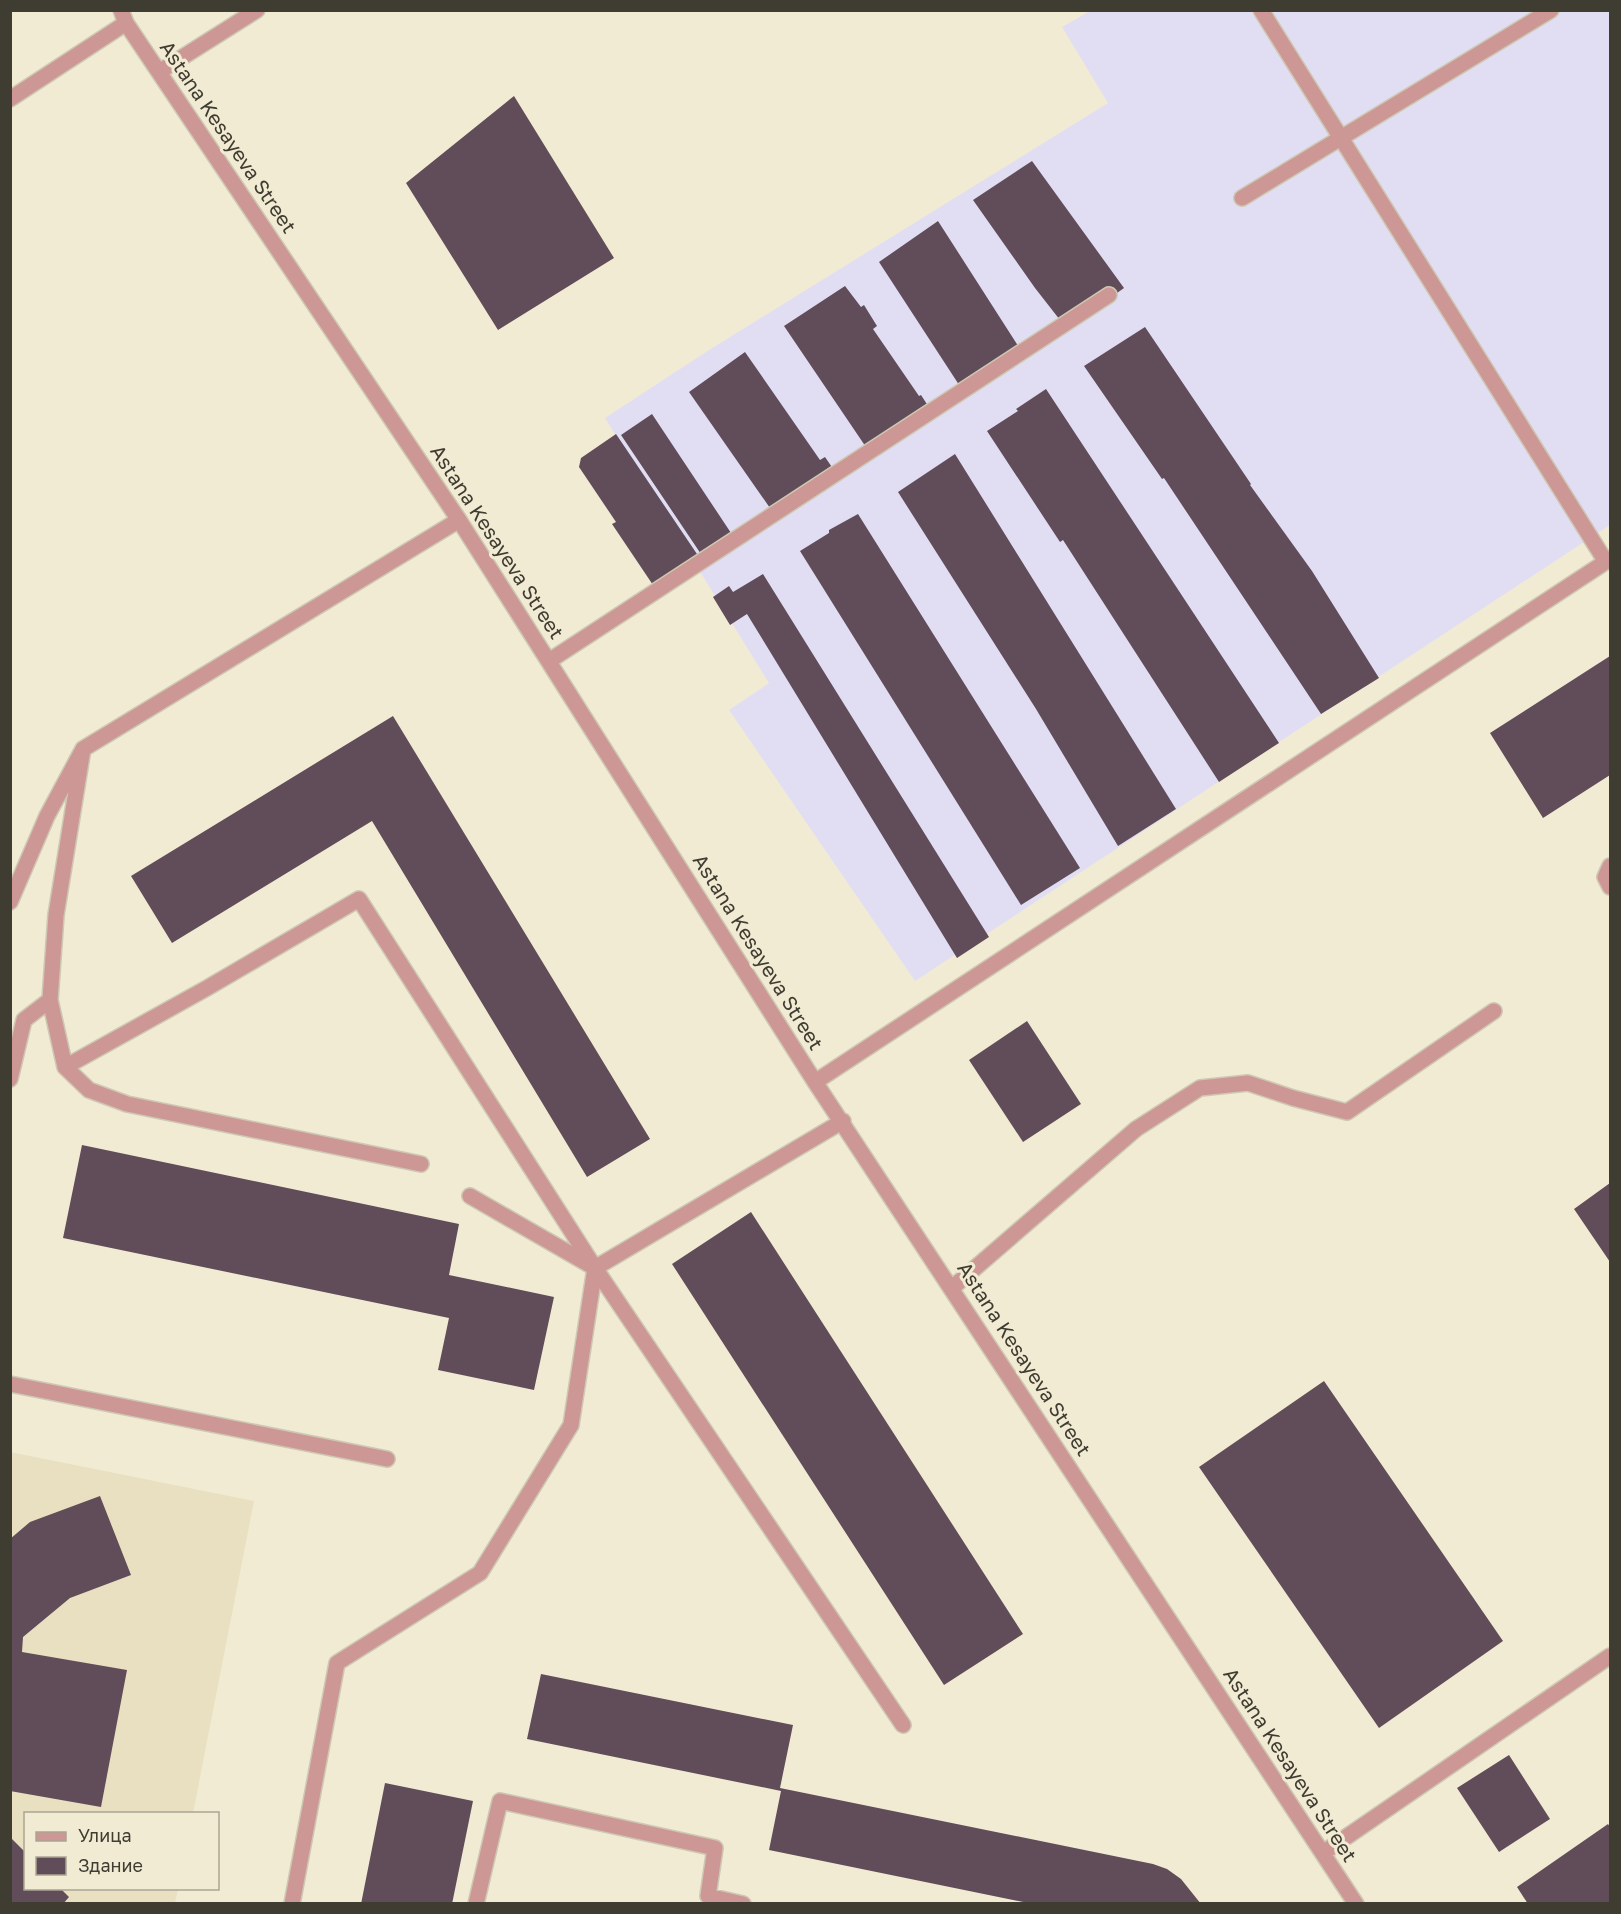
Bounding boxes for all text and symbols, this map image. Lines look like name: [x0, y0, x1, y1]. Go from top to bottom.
street label: Astana Kesayeva Street: [156, 36, 302, 237]
street label: Astana Kesayeva Street: [426, 440, 570, 643]
street label: Astana Kesayeva Street: [689, 849, 829, 1054]
street label: Astana Kesayeva Street: [953, 1257, 1097, 1460]
street label: Astana Kesayeva Street: [1219, 1663, 1363, 1866]
legend: [24, 1812, 219, 1890]
text: Улица: [78, 1824, 132, 1846]
text: Здание: [78, 1854, 143, 1876]

